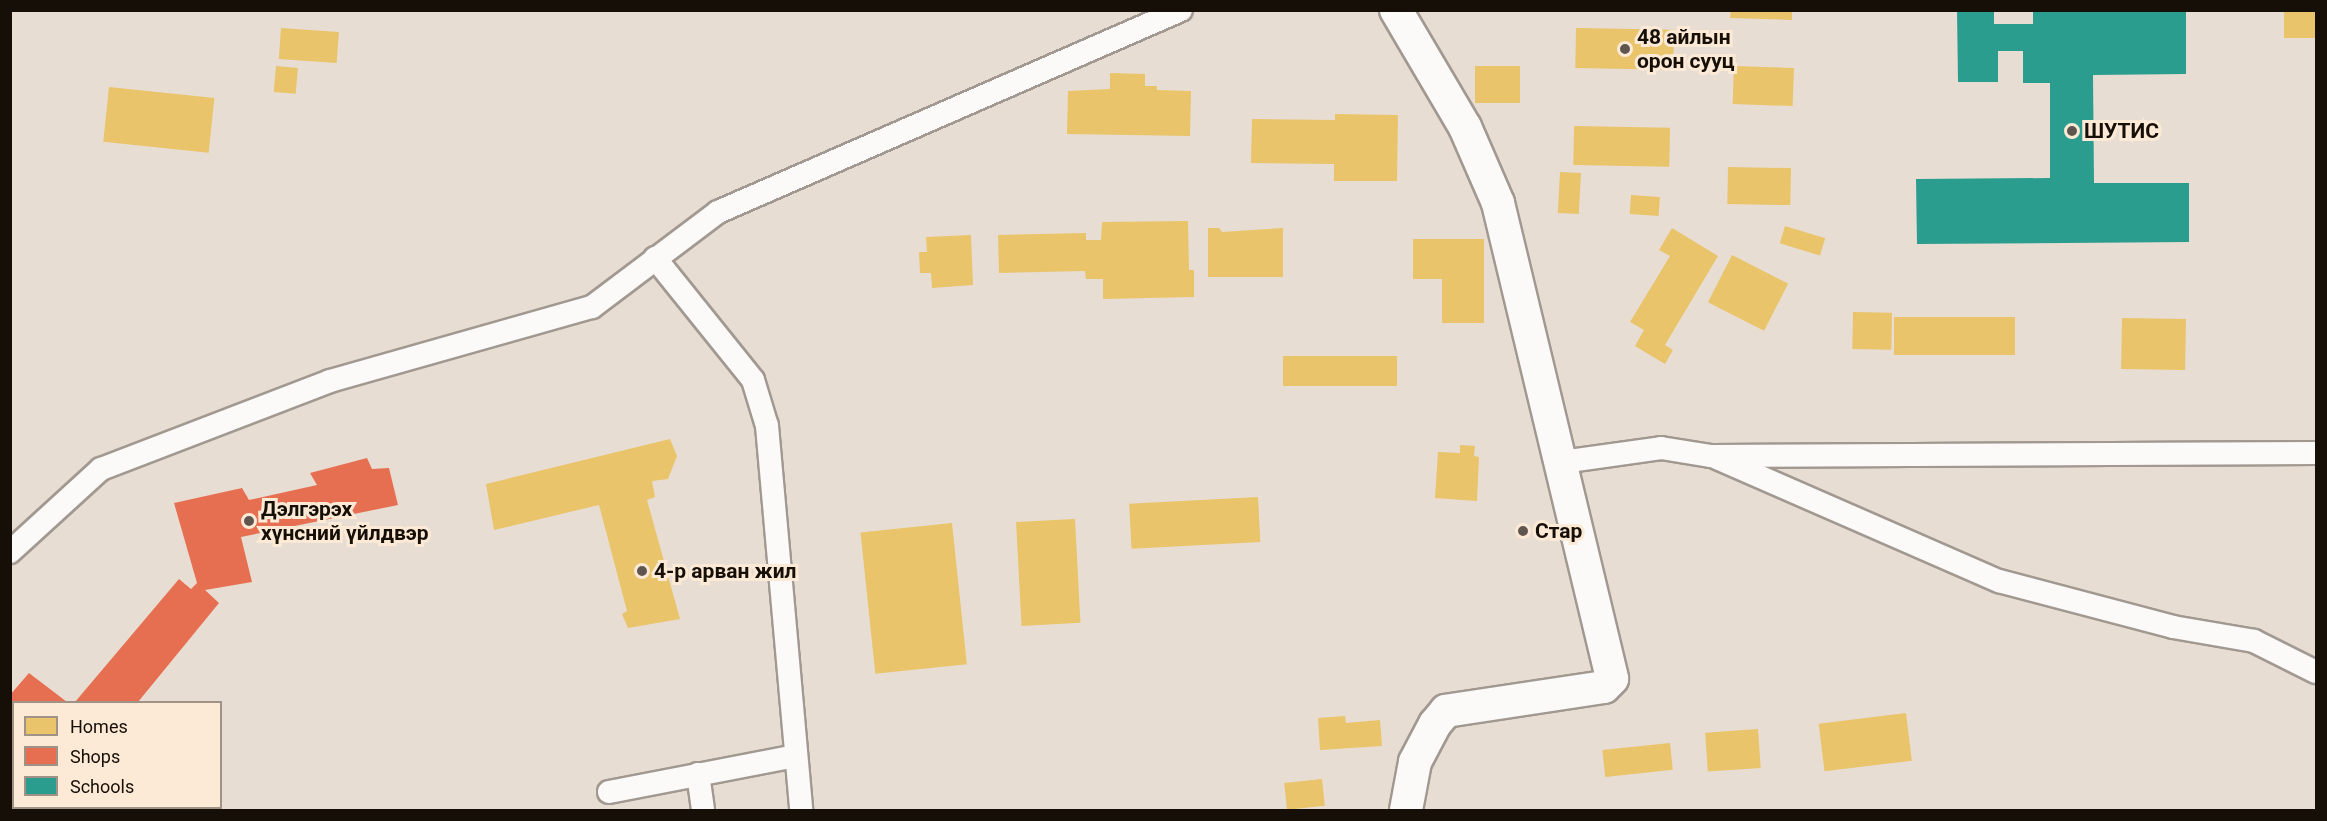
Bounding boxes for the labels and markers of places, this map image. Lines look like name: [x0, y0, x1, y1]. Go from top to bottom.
place label: 48 айлын орон сууц: [1637, 24, 1734, 74]
marker: 48 айлын орон сууц: [1618, 42, 1632, 56]
place label: ШУТИС: [2084, 118, 2159, 144]
marker: ШУТИС: [2065, 124, 2079, 138]
place label: Дэлгэрэх хүнсний үйлдвэр: [261, 496, 428, 546]
marker: Дэлгэрэх хүнсний үйлдвэр: [242, 514, 256, 528]
place label: Стар: [1535, 518, 1582, 544]
marker: Стар: [1516, 524, 1530, 538]
place label: 4-р арван жил: [654, 558, 796, 584]
marker: 4-р арван жил: [635, 564, 649, 578]

